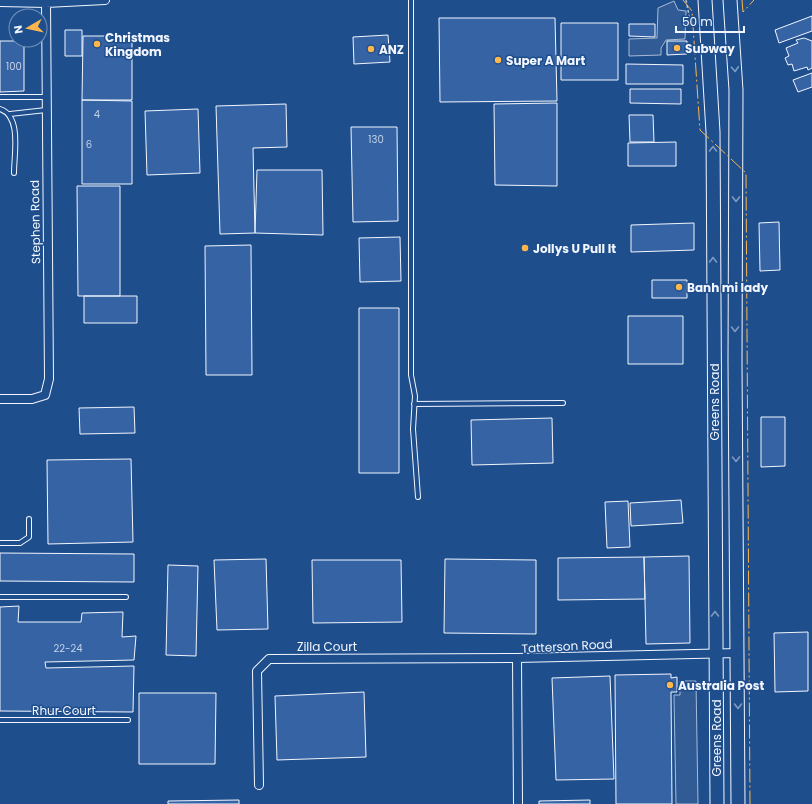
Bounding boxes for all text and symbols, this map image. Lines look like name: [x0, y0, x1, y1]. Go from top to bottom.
north arrow: [8, 8, 48, 48]
scale bar: [676, 8, 744, 34]
text: 50 m: [682, 13, 713, 30]
text: N: [10, 24, 27, 35]
place label: Christmas Kingdom: [105, 29, 170, 60]
marker: Christmas Kingdom: [92, 39, 102, 49]
place label: Subway: [685, 40, 735, 57]
place label: ANZ: [379, 41, 404, 58]
marker: Subway: [672, 43, 682, 53]
marker: ANZ: [366, 44, 376, 54]
place label: Super A Mart: [506, 52, 585, 69]
marker: Super A Mart: [493, 55, 503, 65]
house number: 100: [6, 59, 22, 74]
one-way arrow: [731, 66, 739, 72]
house number: 4: [94, 107, 100, 122]
house number: 130: [368, 132, 384, 147]
house number: 6: [86, 137, 92, 152]
one-way arrow: [709, 146, 717, 152]
street label: Stephen Road: [26, 180, 44, 264]
one-way arrow: [732, 196, 740, 202]
place label: Jollys U Pull It: [533, 240, 616, 257]
marker: Jollys U Pull It: [520, 243, 530, 253]
one-way arrow: [709, 257, 717, 263]
place label: Banh mi lady: [687, 279, 768, 296]
marker: Banh mi lady: [674, 282, 684, 292]
one-way arrow: [731, 326, 739, 332]
street label: Greens Road: [706, 363, 723, 441]
one-way arrow: [732, 456, 740, 462]
one-way arrow: [711, 611, 720, 617]
street label: Tatterson Road: [521, 635, 613, 657]
street label: Zilla Court: [297, 638, 357, 655]
house number: 22-24: [53, 641, 83, 656]
place label: Australia Post: [678, 677, 764, 694]
marker: Australia Post: [665, 680, 675, 690]
street label: Greens Road: [708, 699, 725, 777]
street label: Rhur Court: [32, 702, 96, 719]
one-way arrow: [734, 703, 742, 709]

